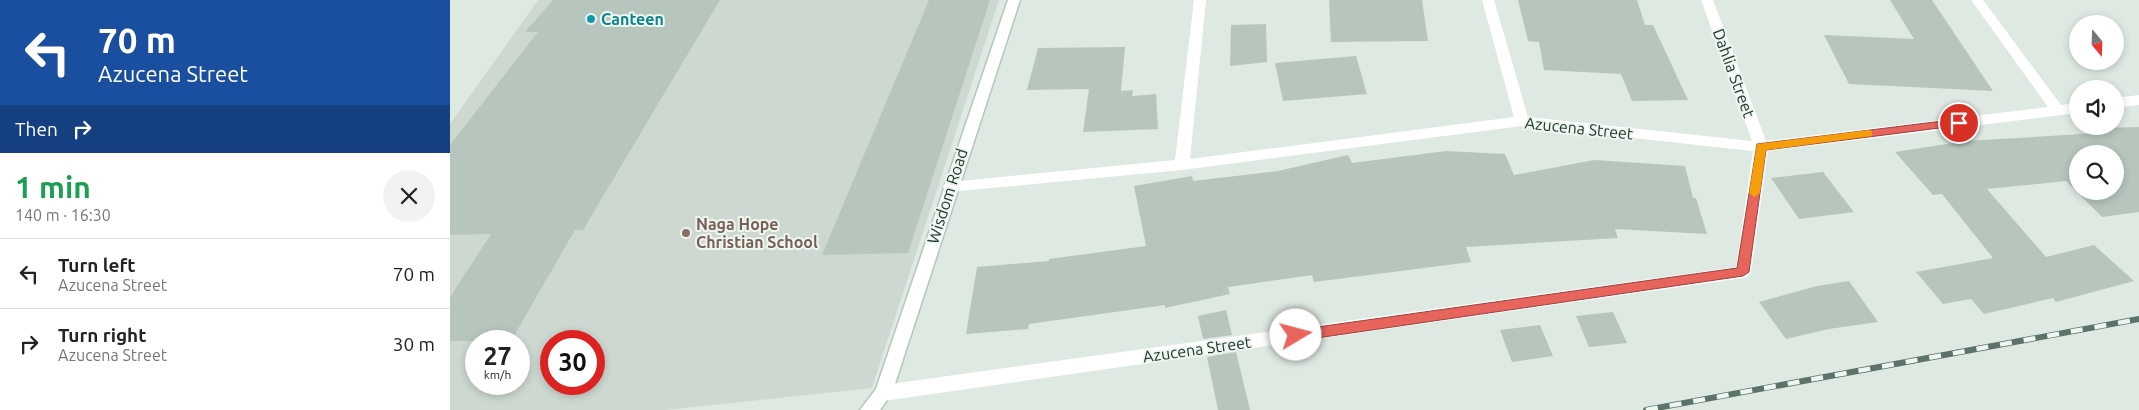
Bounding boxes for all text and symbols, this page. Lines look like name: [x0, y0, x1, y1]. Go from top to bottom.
place label: Canteen: [601, 10, 664, 28]
marker: Canteen: [585, 13, 597, 25]
north arrow: [2069, 15, 2124, 70]
map controls: [2069, 15, 2124, 200]
icon: left: [15, 20, 80, 85]
text: 70 m: [98, 20, 176, 60]
street label: Dahlia Street: [1710, 26, 1759, 121]
text: Azucena Street: [98, 61, 248, 86]
button: sound: [2069, 80, 2124, 135]
pin: [1938, 102, 1980, 144]
icon: arrive: [1945, 109, 1973, 137]
street label: Azucena Street: [1524, 113, 1635, 143]
icon: right: [68, 115, 96, 143]
text: Then: [15, 118, 58, 140]
button: search: [2069, 145, 2124, 200]
street label: Wisdom Road: [923, 146, 971, 246]
text: 1 min: [15, 170, 91, 204]
button: close: [383, 170, 435, 222]
text: 140 m · 16:30: [15, 206, 111, 224]
place label: Naga Hope Christian School: [696, 215, 818, 251]
marker: Naga Hope Christian School: [680, 227, 692, 239]
text: Turn left: [58, 254, 136, 276]
icon: left: [15, 260, 43, 288]
text: 70 m: [393, 263, 435, 285]
text: Azucena Street: [58, 276, 167, 294]
position arrow: [1269, 308, 1321, 360]
text: Turn right: [58, 324, 146, 346]
icon: right: [15, 330, 43, 358]
speed limit sign: 30: [540, 330, 605, 395]
street label: Azucena Street: [1142, 332, 1253, 366]
text: 30 m: [393, 333, 435, 355]
text: 27: [483, 342, 512, 370]
text: Azucena Street: [58, 346, 167, 364]
text: km/h: [484, 368, 511, 381]

